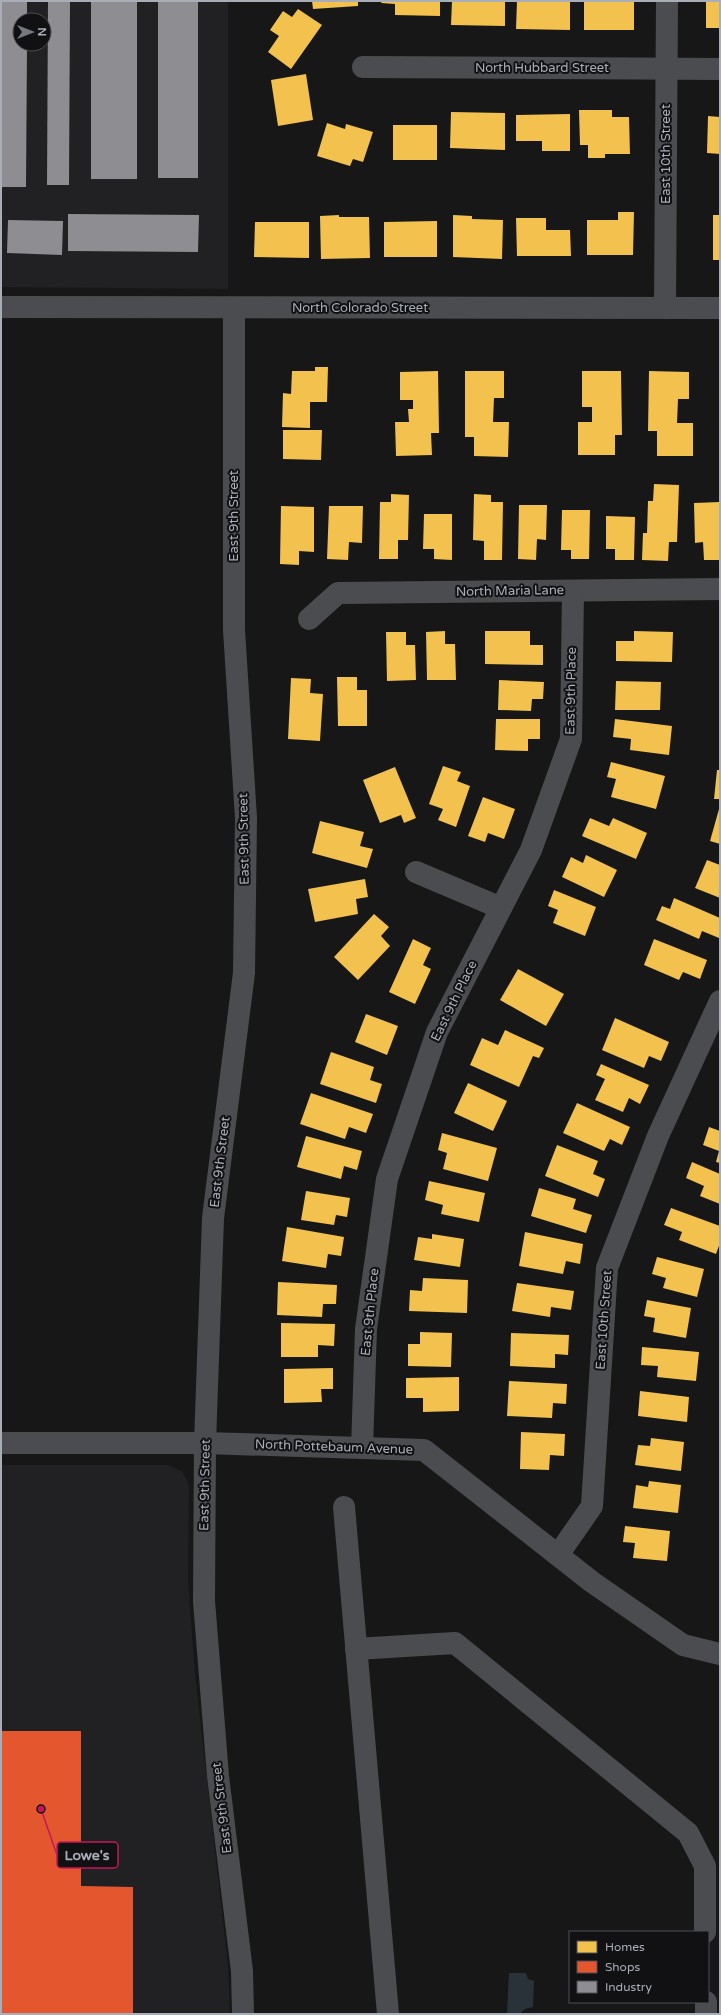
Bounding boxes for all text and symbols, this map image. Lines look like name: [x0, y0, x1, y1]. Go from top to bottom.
north arrow: [12, 12, 52, 52]
text: N: [35, 28, 48, 36]
street label: North Hubbard Street: [475, 60, 609, 76]
street label: East 10th Street: [658, 104, 674, 204]
street label: North Colorado Street: [292, 300, 428, 316]
street label: East 9th Street: [226, 470, 242, 562]
street label: North Maria Lane: [456, 582, 564, 600]
street label: East 9th Place: [562, 647, 580, 735]
street label: East 9th Street: [235, 793, 253, 885]
street label: East 9th Place: [428, 958, 480, 1044]
street label: East 9th Street: [206, 1116, 234, 1208]
street label: East 9th Place: [357, 1267, 383, 1357]
street label: East 10th Street: [593, 1270, 615, 1370]
street label: North Pottebaum Avenue: [255, 1436, 413, 1458]
street label: East 9th Street: [196, 1439, 214, 1531]
street label: East 9th Street: [208, 1762, 236, 1854]
callout: Lowe's: [57, 1842, 118, 1868]
text: Lowe's: [64, 1847, 110, 1864]
legend: [569, 1931, 709, 2003]
text: Homes: [605, 1940, 645, 1954]
text: Shops: [605, 1960, 640, 1974]
text: Industry: [605, 1980, 652, 1994]

